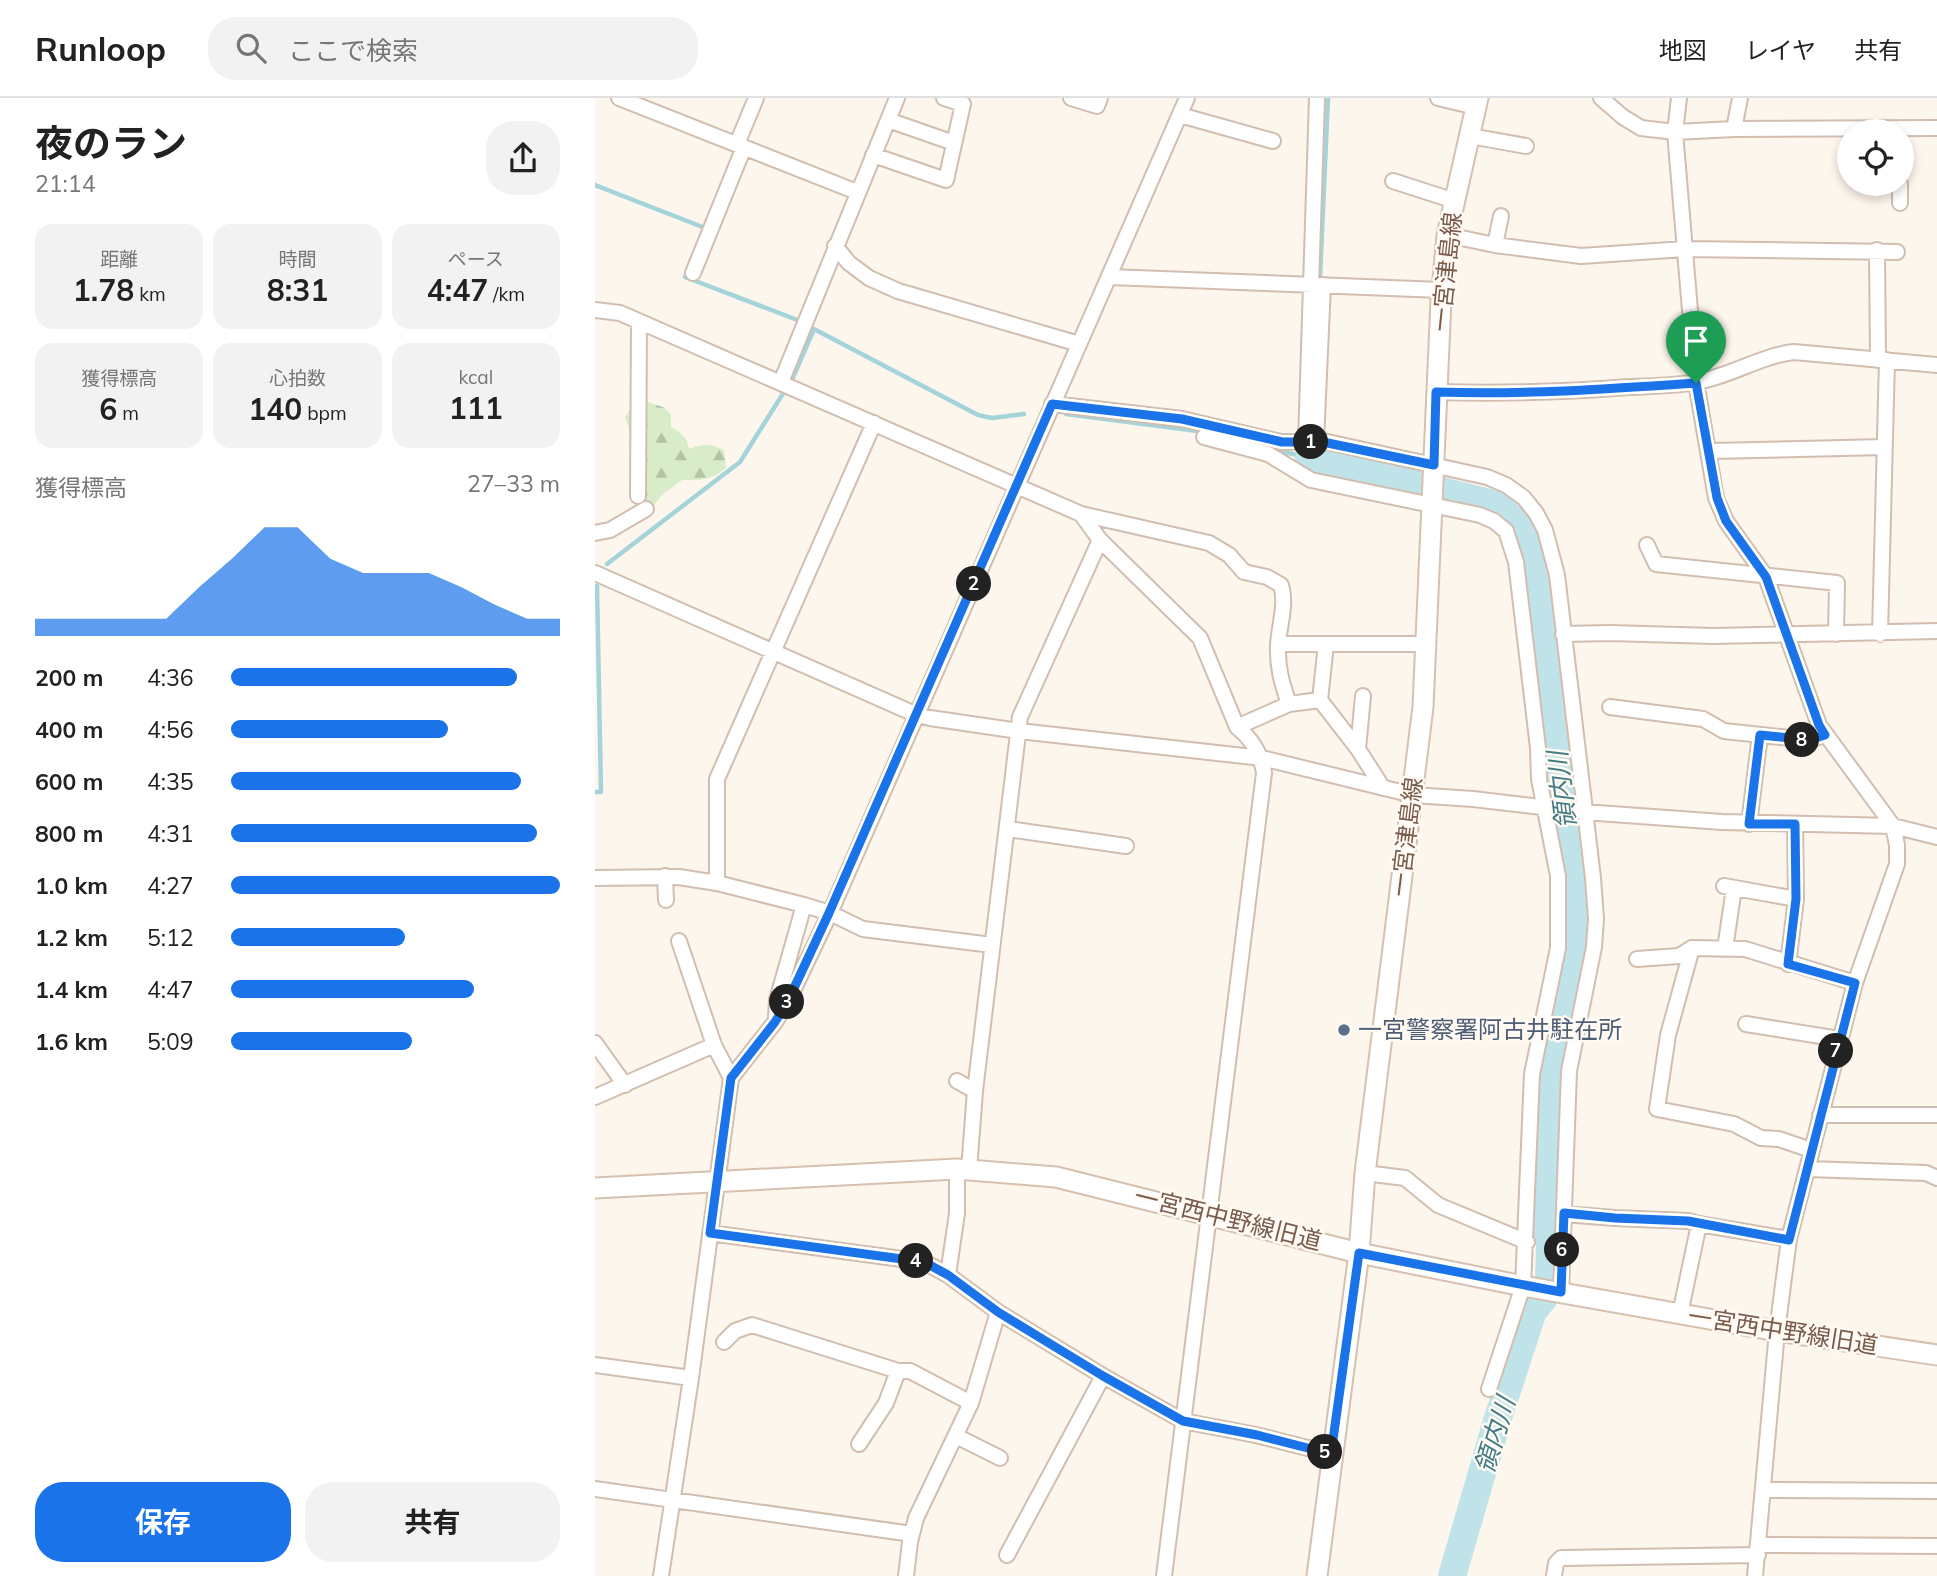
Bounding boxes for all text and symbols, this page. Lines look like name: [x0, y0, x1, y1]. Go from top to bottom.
search box: [208, 17, 698, 80]
text: Runloop: [35, 28, 166, 69]
icon: search: [232, 29, 270, 67]
text: ここで検索: [288, 34, 418, 67]
text: 地図: [1659, 35, 1707, 65]
text: レイヤ: [1745, 35, 1816, 65]
text: 共有: [1854, 35, 1902, 65]
text: 夜のラン: [35, 119, 187, 167]
map controls: [1837, 119, 1914, 196]
button: locate: [1837, 119, 1914, 196]
button: share: [486, 121, 560, 195]
text: 21:14: [35, 169, 95, 198]
street label: 一宮津島線: [1425, 211, 1467, 333]
text: 距離: [100, 247, 138, 271]
text: 時間: [278, 247, 317, 271]
text: ペース: [448, 247, 504, 271]
text: 1.78: [73, 271, 134, 309]
text: 8:31: [267, 271, 328, 309]
text: 4:47: [427, 271, 488, 309]
text: km: [134, 282, 166, 306]
text: /km: [488, 282, 525, 306]
pin: [1666, 311, 1726, 383]
icon: arrive: [1677, 322, 1715, 360]
text: kcal: [458, 365, 493, 389]
text: 獲得標高: [81, 366, 157, 390]
text: 心拍数: [269, 366, 326, 390]
text: 111: [449, 389, 503, 427]
text: 6: [99, 390, 117, 428]
text: 140: [248, 390, 302, 428]
text: m: [117, 401, 139, 425]
text: bpm: [302, 401, 347, 425]
pin: 1: [1293, 424, 1329, 460]
text: 1: [1305, 429, 1316, 453]
text: 27–33 m: [467, 469, 560, 498]
text: 獲得標高: [35, 473, 127, 502]
pin: 2: [957, 566, 991, 602]
text: 2: [968, 571, 979, 595]
text: 200 m: [35, 663, 103, 692]
text: 4:36: [147, 663, 194, 692]
text: 400 m: [35, 715, 103, 744]
text: 4:56: [147, 715, 194, 744]
pin: 8: [1785, 722, 1819, 758]
text: 8: [1796, 727, 1807, 751]
water label: 領内川: [1540, 746, 1583, 831]
text: 600 m: [35, 767, 103, 796]
text: 4:35: [147, 767, 194, 796]
street label: 一宮津島線: [1384, 775, 1428, 898]
text: 800 m: [35, 819, 103, 848]
text: 4:31: [147, 819, 194, 848]
text: 1.0 km: [35, 871, 108, 900]
text: 4:27: [147, 871, 194, 900]
text: 1.2 km: [35, 923, 108, 952]
text: 5:12: [147, 923, 194, 952]
text: 1.4 km: [35, 975, 108, 1004]
text: 4:47: [147, 975, 194, 1004]
pin: 3: [769, 984, 805, 1020]
text: 3: [781, 989, 792, 1013]
place label: 一宮警察署阿古井駐在所: [1358, 1014, 1622, 1044]
marker: 一宮警察署阿古井駐在所: [1336, 1022, 1352, 1038]
text: 1.6 km: [35, 1027, 108, 1056]
text: 5:09: [147, 1027, 194, 1056]
pin: 7: [1819, 1034, 1853, 1068]
text: 7: [1830, 1038, 1841, 1062]
street label: 一宮西中野線旧道: [1131, 1180, 1325, 1256]
pin: 6: [1545, 1232, 1579, 1268]
text: 6: [1556, 1237, 1567, 1261]
pin: 4: [899, 1244, 933, 1278]
text: 4: [910, 1248, 921, 1272]
street label: 一宮西中野線旧道: [1686, 1300, 1880, 1360]
water label: 領内川: [1467, 1390, 1523, 1477]
pin: 5: [1307, 1434, 1343, 1470]
text: 5: [1319, 1439, 1330, 1463]
button: 保存: [35, 1482, 291, 1562]
button: 共有: [305, 1482, 560, 1562]

